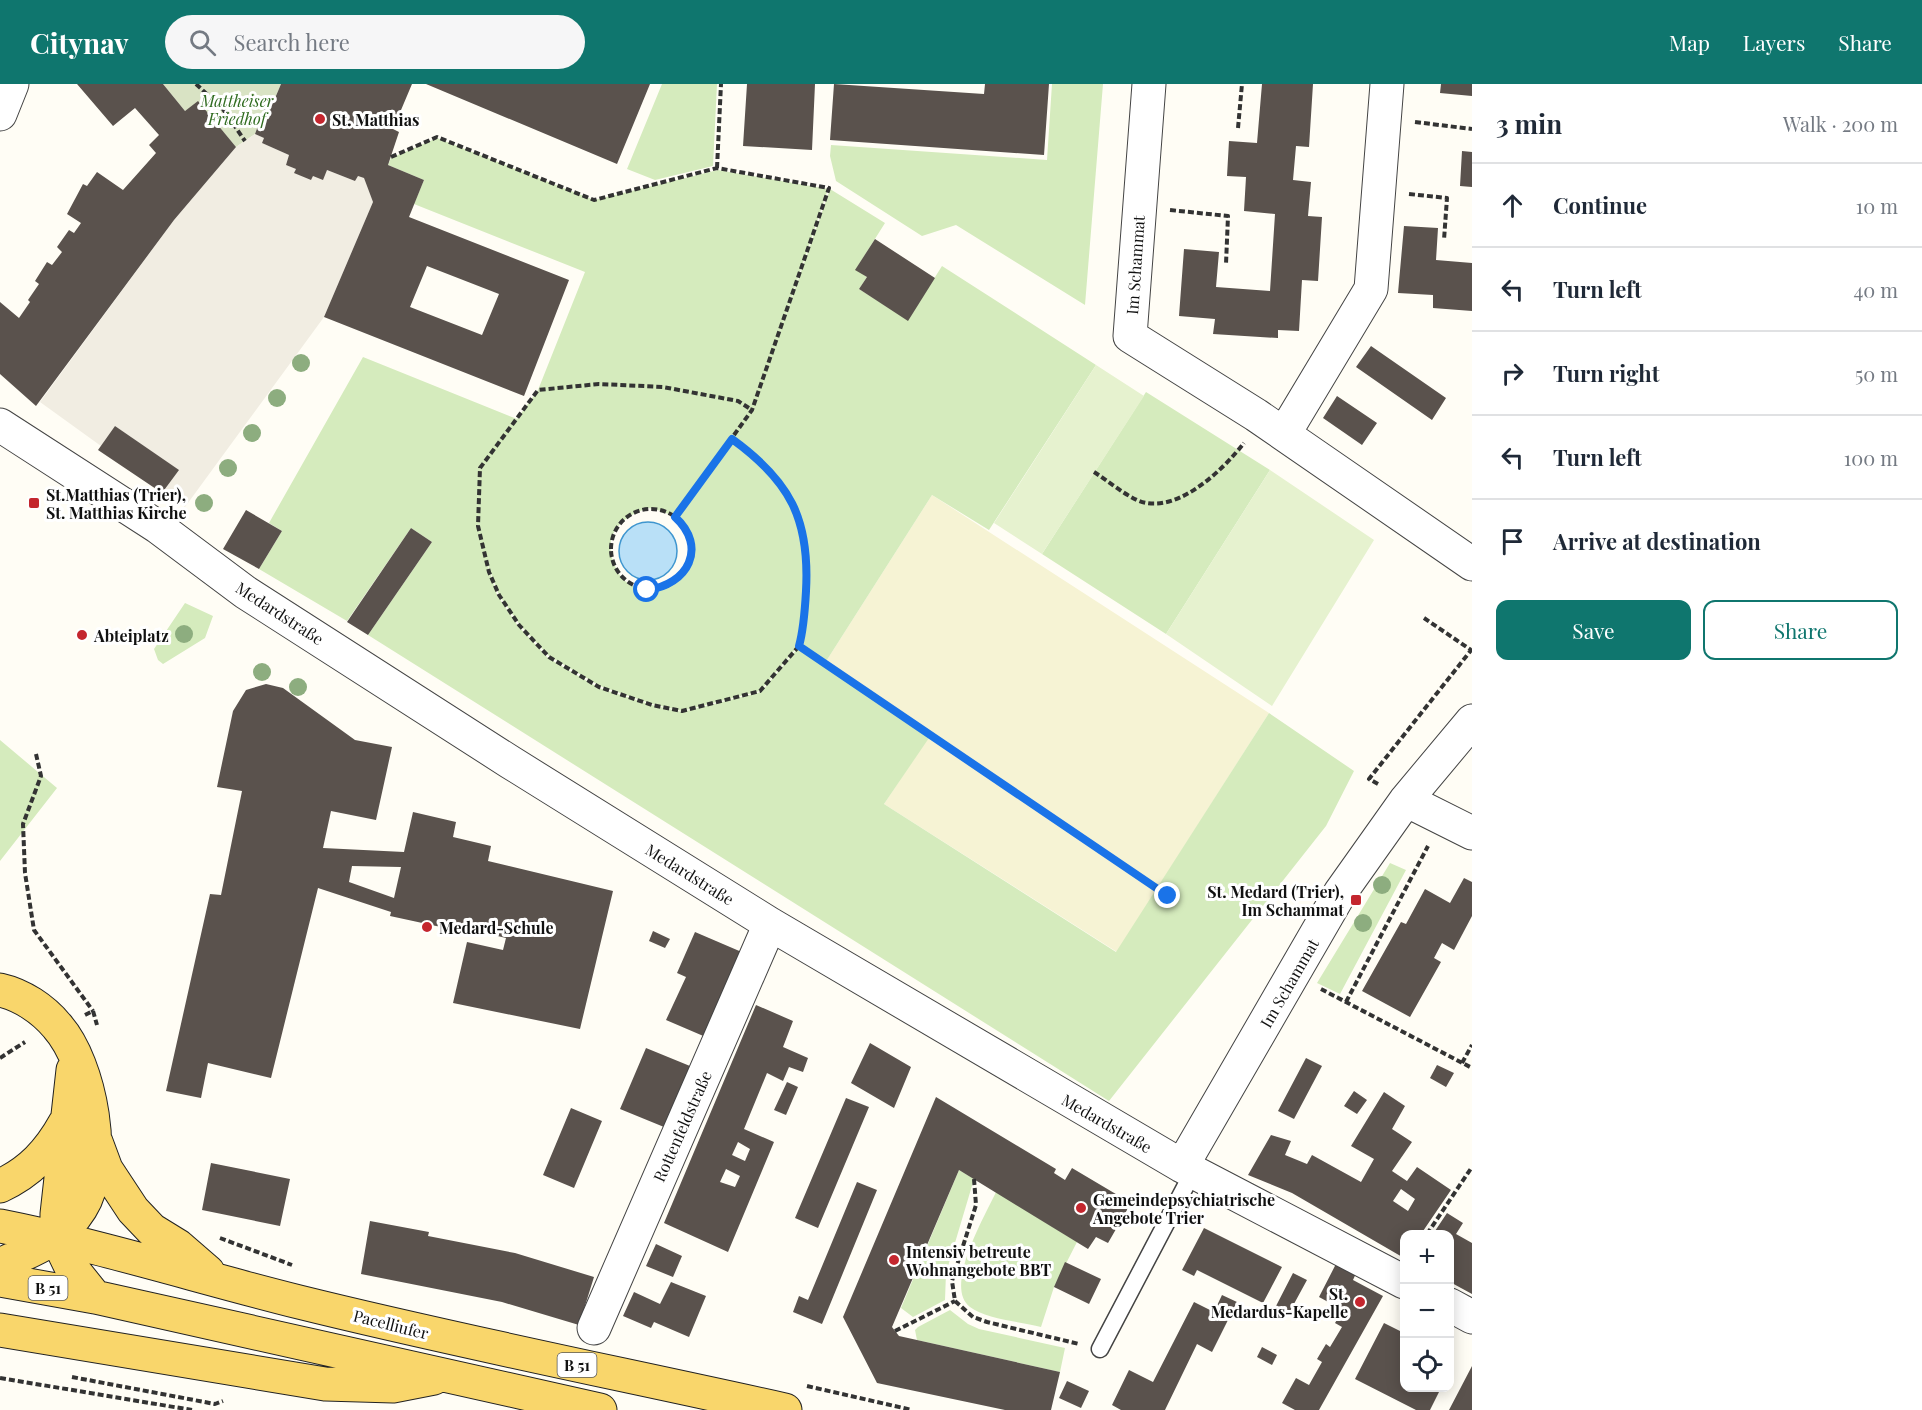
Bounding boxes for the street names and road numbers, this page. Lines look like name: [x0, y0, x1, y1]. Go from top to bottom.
street label: Im Schammat: [1121, 214, 1149, 315]
street label: Medardstraße: [232, 577, 328, 649]
street label: Medardstraße: [642, 838, 738, 910]
street label: Im Schammat: [1255, 934, 1323, 1031]
street label: Rottenfeldstraße: [648, 1067, 716, 1185]
street label: Medardstraße: [1058, 1089, 1156, 1157]
road number: B 51: [28, 1276, 68, 1300]
street label: Pacelliufer: [351, 1305, 431, 1343]
road number: B 51: [558, 1353, 596, 1377]

